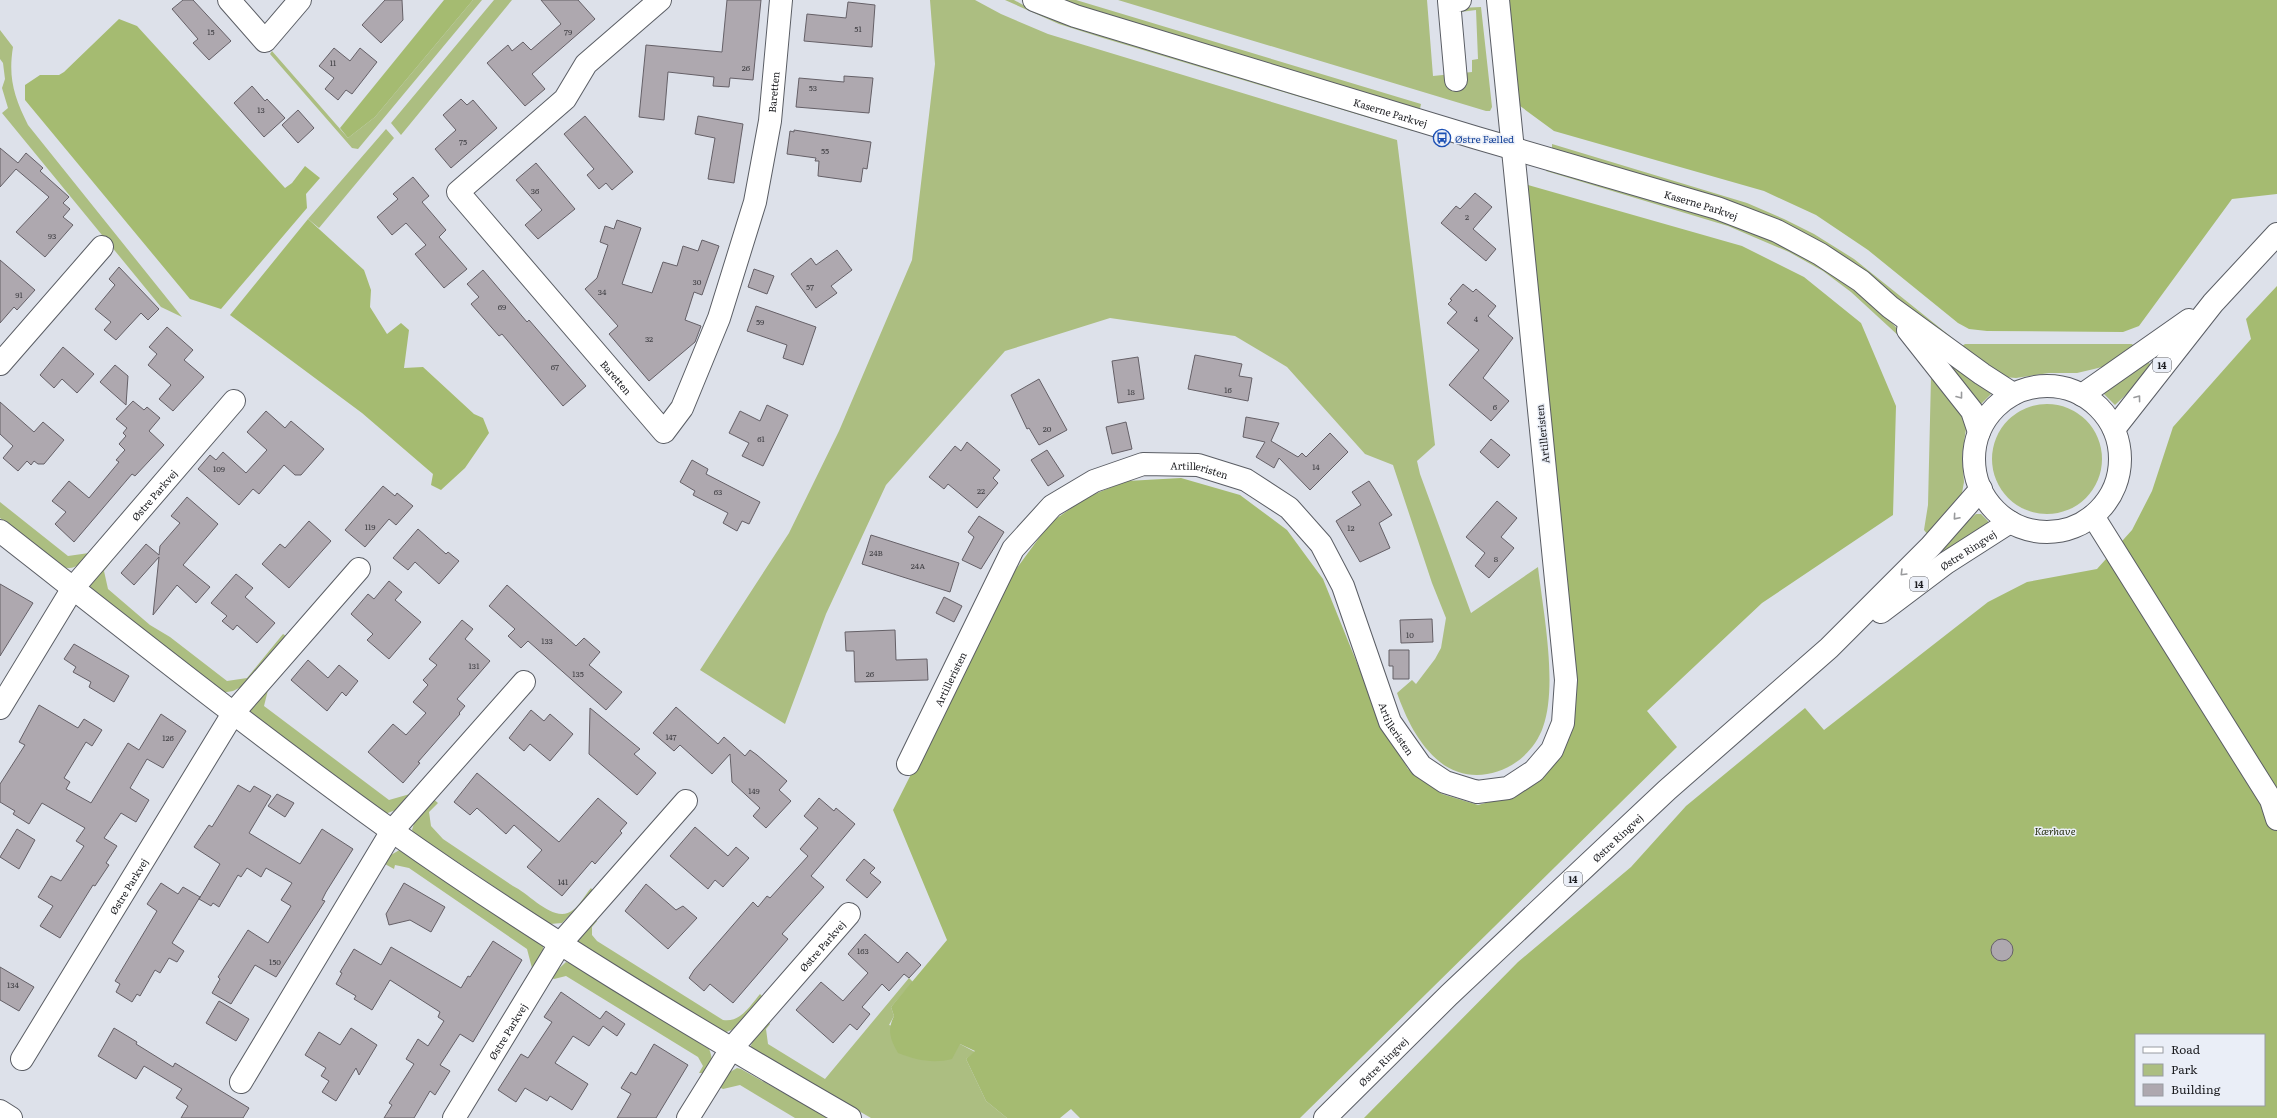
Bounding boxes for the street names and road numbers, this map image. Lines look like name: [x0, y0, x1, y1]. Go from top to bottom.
street label: Baretten: [763, 70, 782, 113]
street label: Kaserne Parkvej: [1352, 94, 1430, 130]
street label: Kaserne Parkvej: [1663, 186, 1740, 223]
street label: Baretten: [597, 356, 636, 398]
road number: 14: [2153, 358, 2171, 372]
street label: Artilleristen: [1531, 403, 1553, 464]
street label: Artilleristen: [1170, 457, 1231, 482]
street label: Østre Parkvej: [127, 465, 180, 523]
street label: Østre Ringvej: [1936, 525, 1999, 573]
road number: 14: [1910, 577, 1928, 591]
street label: Artilleristen: [930, 648, 970, 709]
street label: Artilleristen: [1376, 700, 1418, 758]
street label: Østre Ringvej: [1588, 810, 1645, 865]
street label: Østre Parkvej: [105, 855, 151, 917]
road number: 14: [1564, 872, 1582, 886]
street label: Østre Parkvej: [795, 916, 848, 974]
street label: Østre Parkvej: [484, 1000, 530, 1062]
street label: Østre Ringvej: [1354, 1033, 1411, 1089]

